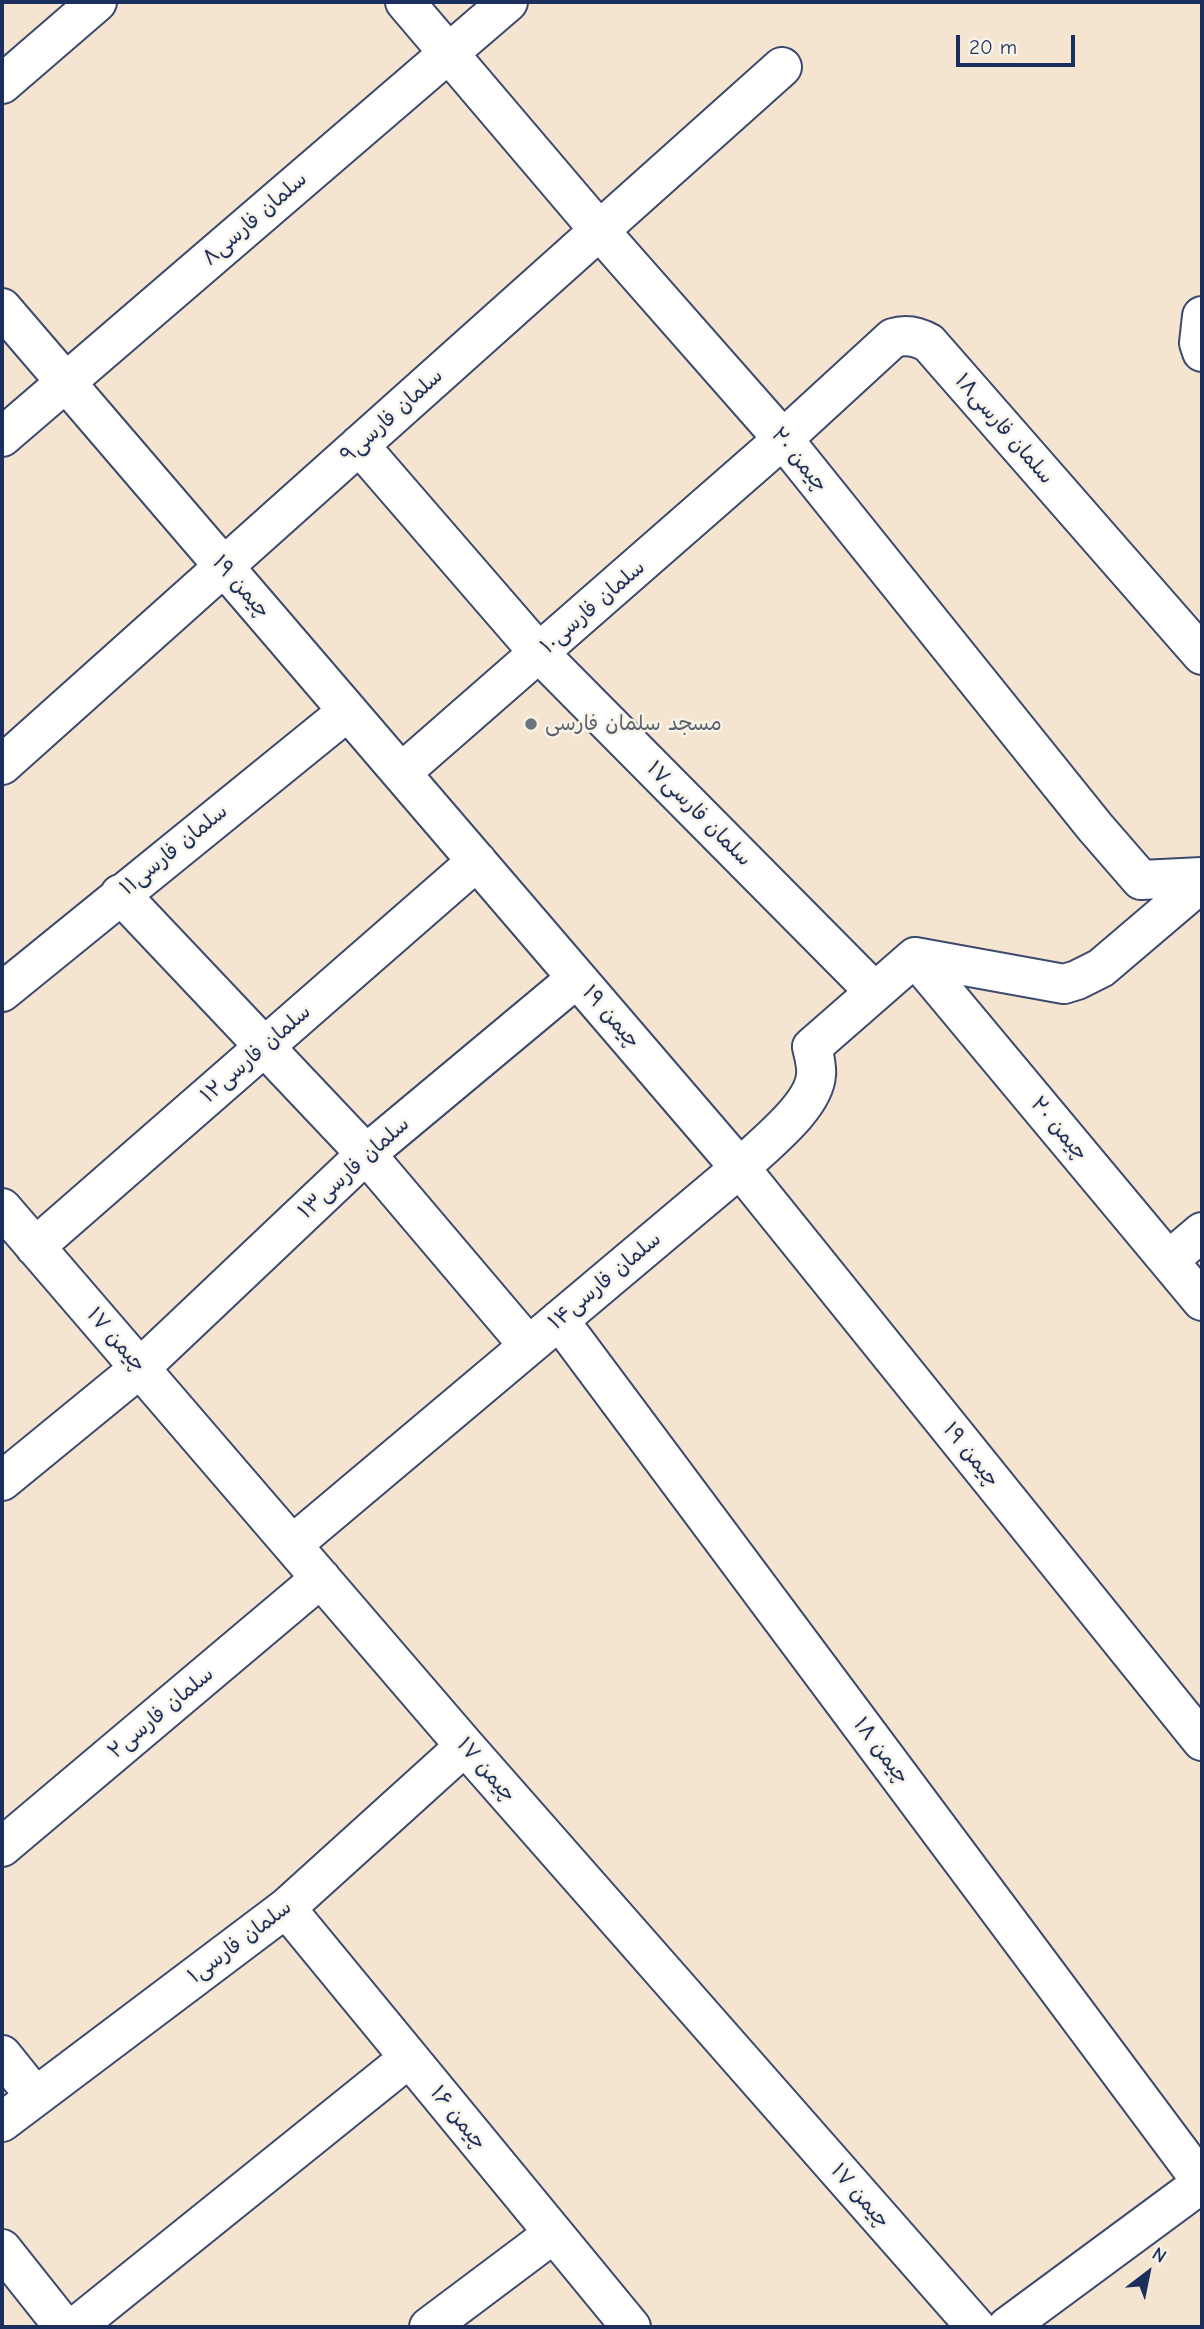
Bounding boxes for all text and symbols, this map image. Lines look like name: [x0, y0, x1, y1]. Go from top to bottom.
scale bar: [959, 21, 1078, 65]
text: 20 m: [969, 35, 1017, 59]
street label: سلمان فارسی۸: [198, 167, 312, 271]
street label: سلمان فارسی۹: [336, 364, 448, 468]
street label: سلمان فارسی۱۸: [949, 369, 1059, 489]
street label: چیمن ۲۰: [765, 423, 833, 497]
street label: چیمن ۱۹: [207, 550, 275, 624]
street label: سلمان فارسی۱۰: [536, 555, 650, 659]
place label: مسجد سلمان فارسی: [545, 711, 722, 737]
marker: مسجد سلمان فارسی: [523, 716, 539, 732]
street label: سلمان فارسی۱۷: [641, 756, 757, 872]
street label: سلمان فارسی۱۱: [115, 799, 233, 901]
street label: چیمن ۱۹: [577, 980, 645, 1054]
street label: سلمان فارسی۱۲: [196, 999, 316, 1109]
street label: چیمن ۲۰: [1025, 1092, 1093, 1166]
street label: سلمان فارسی۱۳: [293, 1112, 415, 1224]
street label: سلمان فارسی۱۴: [544, 1227, 666, 1335]
street label: چیمن ۱۷: [81, 1303, 151, 1377]
street label: چیمن ۱۹: [937, 1418, 1005, 1492]
street label: سلمان فارسی۲: [103, 1662, 219, 1764]
street label: چیمن ۱۸: [848, 1713, 914, 1789]
street label: چیمن ۱۷: [451, 1733, 521, 1807]
street label: سلمان فارسی۱: [183, 1895, 297, 1989]
street label: چیمن ۱۶: [425, 2081, 491, 2155]
street label: چیمن ۱۷: [825, 2159, 895, 2233]
north arrow: [1113, 2238, 1183, 2308]
text: N: [1148, 2243, 1170, 2268]

